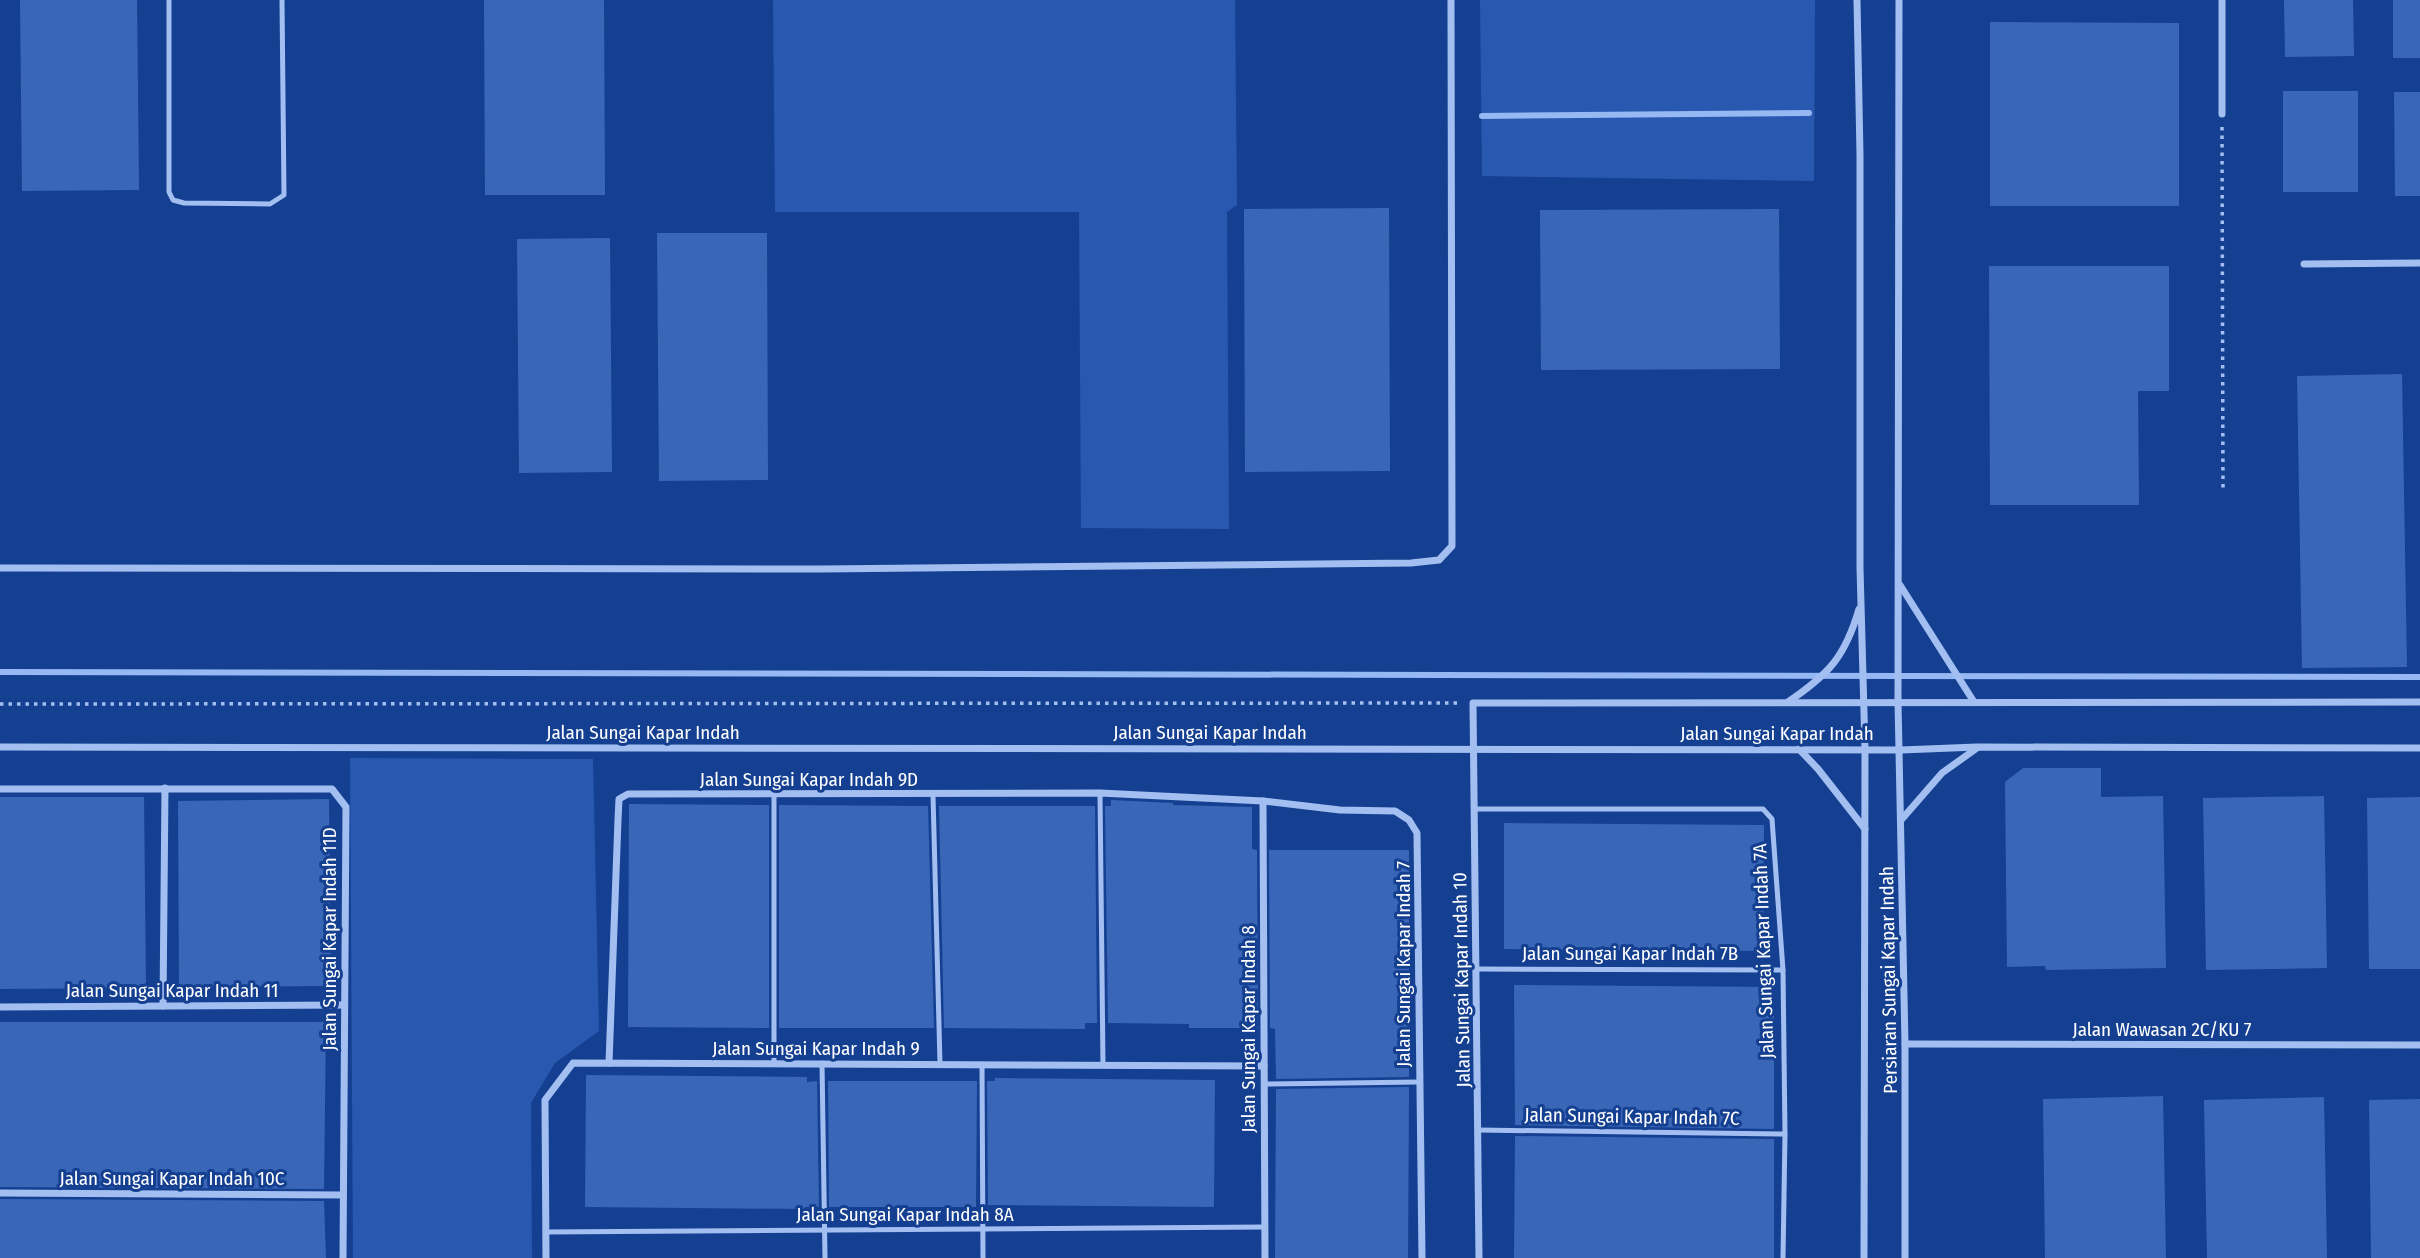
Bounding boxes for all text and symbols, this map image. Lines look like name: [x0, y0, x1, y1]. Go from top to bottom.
street label: Jalan Sungai Kapar Indah: [546, 721, 740, 744]
street label: Jalan Sungai Kapar Indah: [1113, 721, 1307, 744]
street label: Jalan Sungai Kapar Indah: [1680, 722, 1874, 745]
street label: Jalan Sungai Kapar Indah 9D: [700, 768, 918, 791]
street label: Jalan Sungai Kapar Indah 11D: [318, 827, 341, 1051]
street label: Jalan Sungai Kapar Indah 7A: [1748, 843, 1779, 1059]
street label: Jalan Sungai Kapar Indah 7: [1392, 861, 1415, 1067]
street label: Persiaran Sungai Kapar Indah: [1875, 866, 1902, 1094]
street label: Jalan Sungai Kapar Indah 10: [1448, 872, 1475, 1088]
street label: Jalan Sungai Kapar Indah 8: [1237, 925, 1260, 1133]
street label: Jalan Sungai Kapar Indah 7B: [1522, 942, 1738, 965]
street label: Jalan Sungai Kapar Indah 11: [66, 979, 278, 1002]
street label: Jalan Wawasan 2C/KU 7: [2072, 1018, 2252, 1041]
street label: Jalan Sungai Kapar Indah 9: [712, 1037, 920, 1060]
street label: Jalan Sungai Kapar Indah 7C: [1524, 1103, 1740, 1130]
street label: Jalan Sungai Kapar Indah 10C: [59, 1167, 285, 1190]
street label: Jalan Sungai Kapar Indah 8A: [796, 1203, 1014, 1226]

